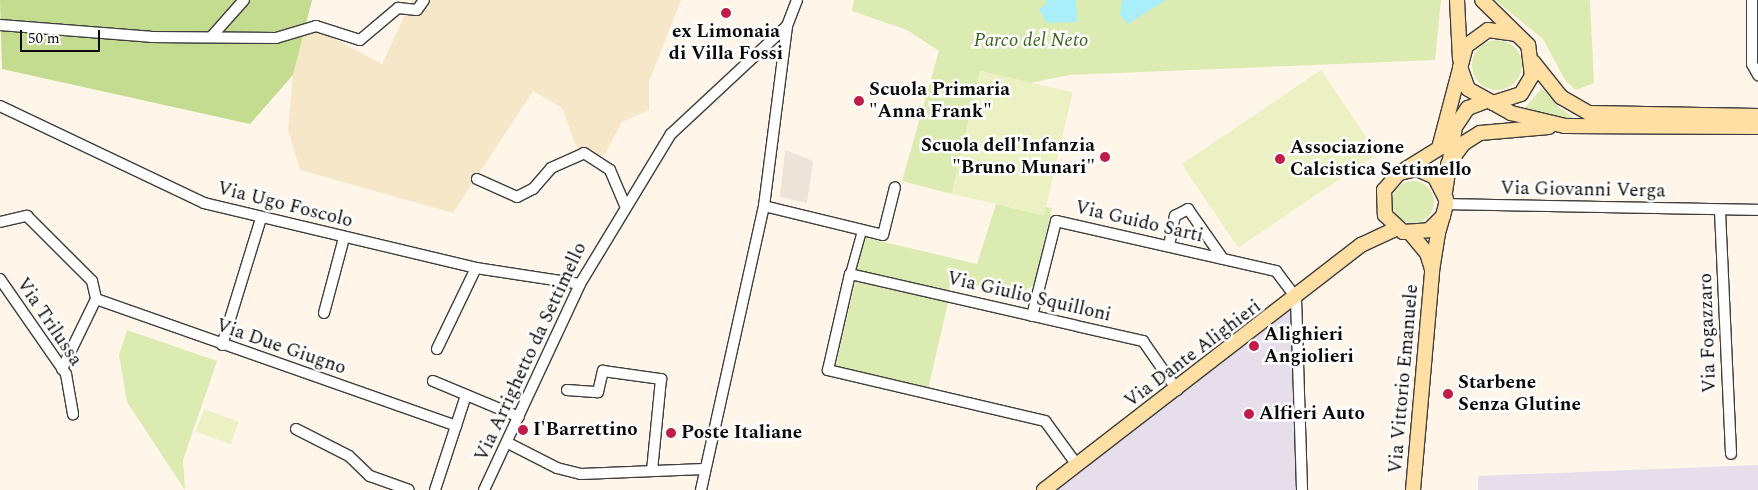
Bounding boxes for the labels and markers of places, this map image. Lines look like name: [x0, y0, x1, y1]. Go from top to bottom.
marker: ex Limonaia di Villa Fossi: [720, 7, 732, 19]
place label: ex Limonaia di Villa Fossi: [669, 21, 783, 65]
place label: Scuola Primaria "Anna Frank": [869, 79, 1010, 123]
marker: Scuola Primaria "Anna Frank": [853, 95, 865, 107]
place label: Scuola dell'Infanzia "Bruno Munari": [921, 135, 1095, 179]
place label: Associazione Calcistica Settimello: [1290, 137, 1471, 181]
marker: Scuola dell'Infanzia "Bruno Munari": [1099, 151, 1111, 163]
marker: Associazione Calcistica Settimello: [1274, 153, 1286, 165]
place label: Alighieri Angiolieri: [1264, 324, 1354, 368]
marker: Alighieri Angiolieri: [1248, 340, 1260, 352]
place label: Starbene Senza Glutine: [1458, 372, 1581, 416]
marker: Starbene Senza Glutine: [1442, 388, 1454, 400]
place label: Alfieri Auto: [1259, 403, 1365, 425]
marker: Alfieri Auto: [1243, 408, 1255, 420]
place label: I'Barrettino: [533, 419, 638, 441]
place label: Poste Italiane: [681, 422, 802, 444]
marker: I'Barrettino: [517, 424, 529, 436]
marker: Poste Italiane: [665, 427, 677, 439]

